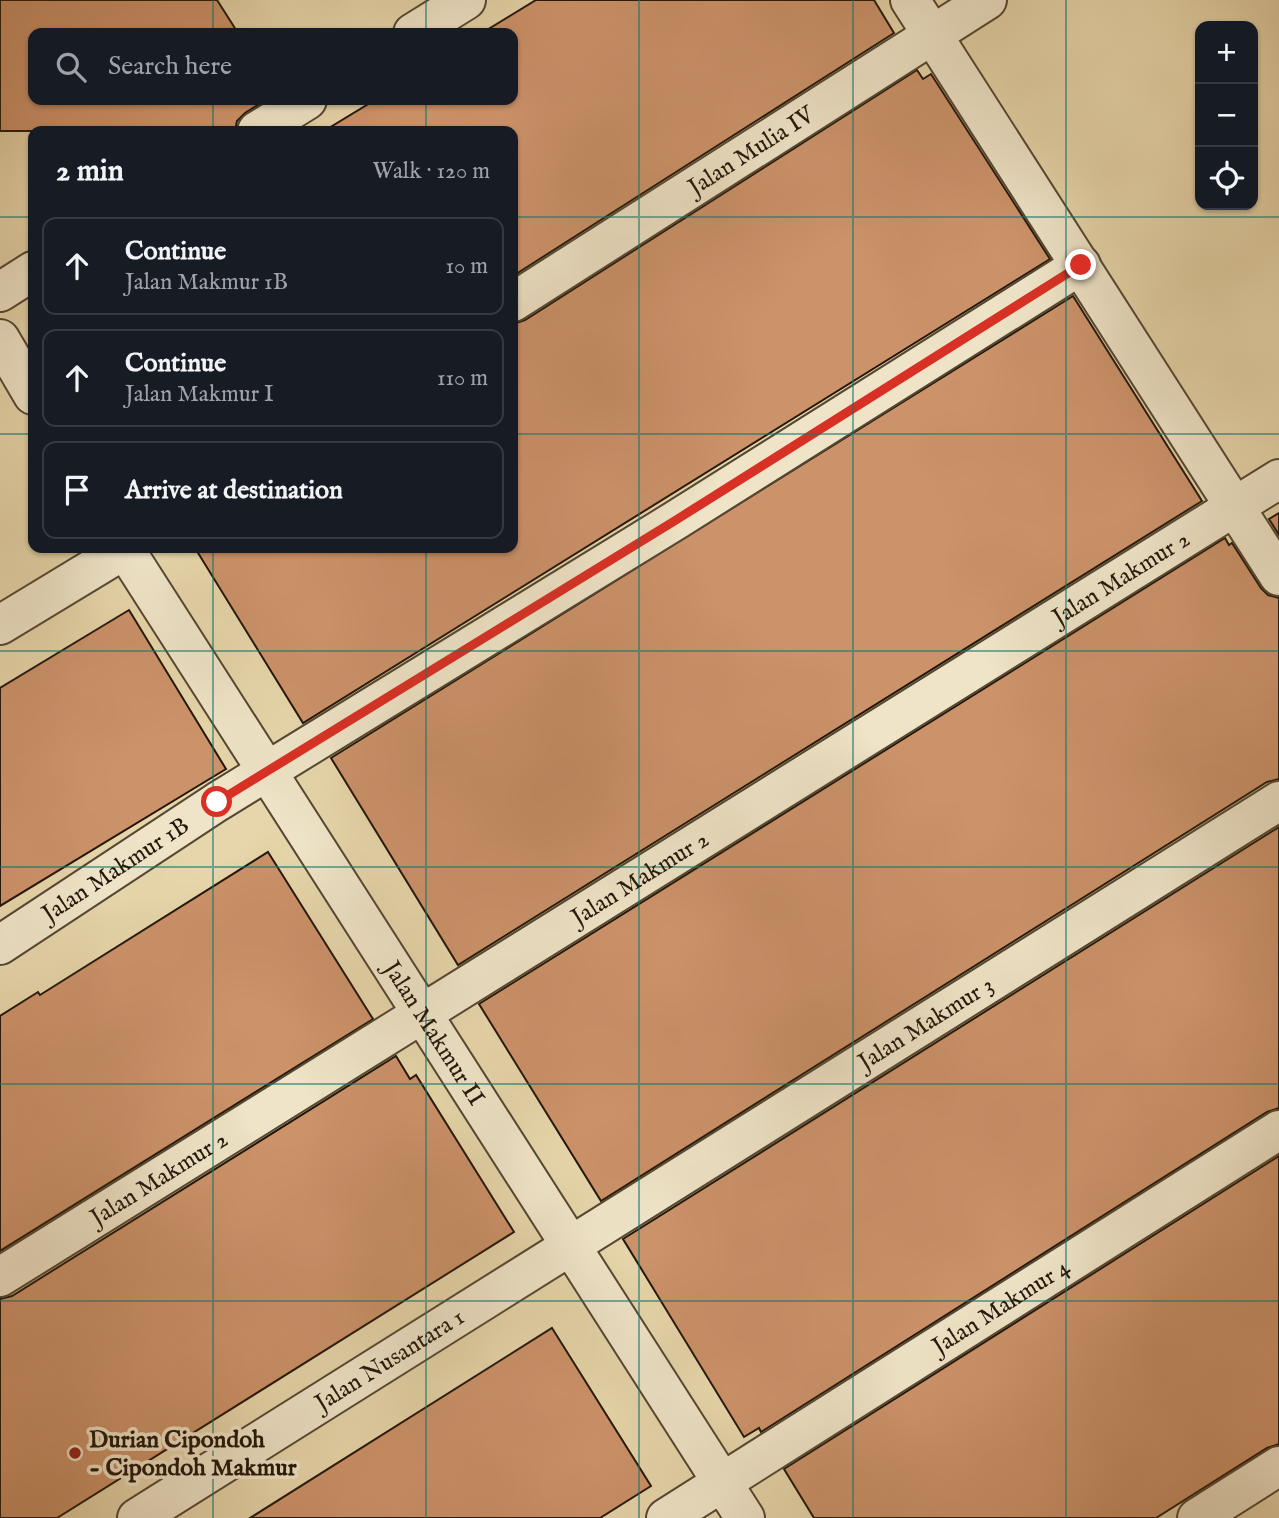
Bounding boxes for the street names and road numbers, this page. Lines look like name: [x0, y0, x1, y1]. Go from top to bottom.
street label: Jalan Mulia IV: [680, 99, 822, 205]
street label: Jalan Makmur 2: [1044, 524, 1196, 635]
street label: Jalan Makmur 1B: [34, 811, 196, 932]
street label: Jalan Makmur 2: [563, 825, 715, 935]
street label: Jalan Makmur II: [374, 953, 491, 1112]
street label: Jalan Makmur 3: [850, 970, 1000, 1080]
street label: Jalan Makmur 2: [82, 1125, 234, 1235]
street label: Jalan Makmur 4: [924, 1252, 1076, 1364]
street label: Jalan Nusantara 1: [307, 1302, 471, 1421]

